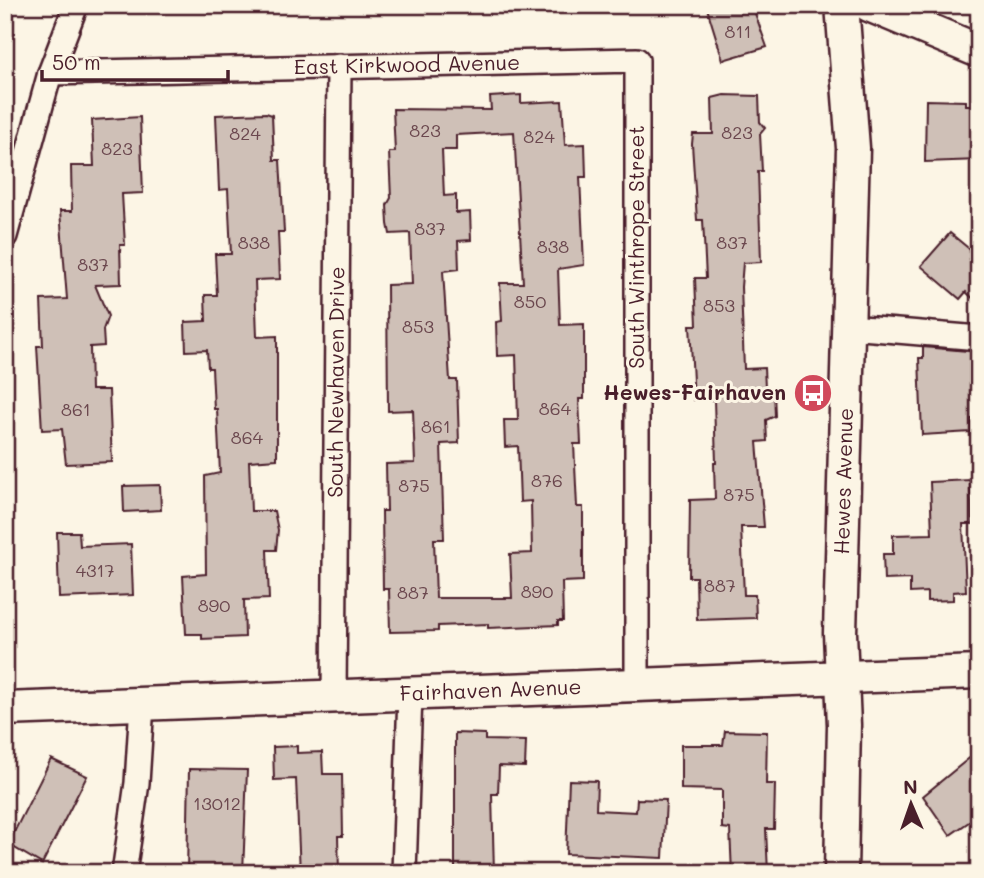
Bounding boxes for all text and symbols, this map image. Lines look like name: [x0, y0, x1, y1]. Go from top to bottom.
house number: 811: [725, 19, 751, 43]
scale bar: [42, 38, 228, 82]
text: 50 m: [52, 48, 101, 75]
street label: East Kirkwood Avenue: [294, 48, 520, 80]
house number: 823: [409, 118, 441, 142]
house number: 823: [721, 120, 753, 144]
house number: 824: [229, 121, 261, 145]
house number: 824: [523, 124, 555, 148]
street label: South Winthrope Street: [622, 125, 649, 369]
house number: 823: [101, 136, 133, 160]
house number: 837: [414, 216, 446, 240]
house number: 838: [238, 230, 270, 254]
house number: 837: [716, 230, 748, 254]
house number: 838: [537, 234, 569, 258]
house number: 837: [77, 252, 109, 276]
street label: South Newhaven Drive: [321, 266, 349, 498]
house number: 850: [514, 289, 546, 313]
house number: 853: [703, 293, 735, 317]
house number: 853: [402, 314, 434, 338]
bus stop icon: Hewes-Fairhaven: [792, 372, 834, 414]
place label: Hewes-Fairhaven: [603, 378, 786, 405]
house number: 864: [539, 396, 572, 420]
house number: 861: [61, 397, 91, 421]
street label: Hewes Avenue: [827, 407, 858, 555]
house number: 861: [421, 414, 451, 438]
house number: 864: [231, 425, 264, 449]
house number: 876: [531, 468, 563, 492]
house number: 875: [398, 473, 430, 497]
house number: 875: [723, 482, 755, 506]
house number: 4317: [75, 558, 115, 582]
house number: 887: [704, 573, 736, 597]
house number: 890: [521, 579, 553, 603]
house number: 887: [397, 580, 429, 604]
house number: 890: [198, 593, 230, 617]
street label: Fairhaven Avenue: [399, 672, 582, 706]
north arrow: [876, 770, 946, 840]
text: N: [903, 774, 918, 799]
house number: 13012: [193, 791, 241, 815]

